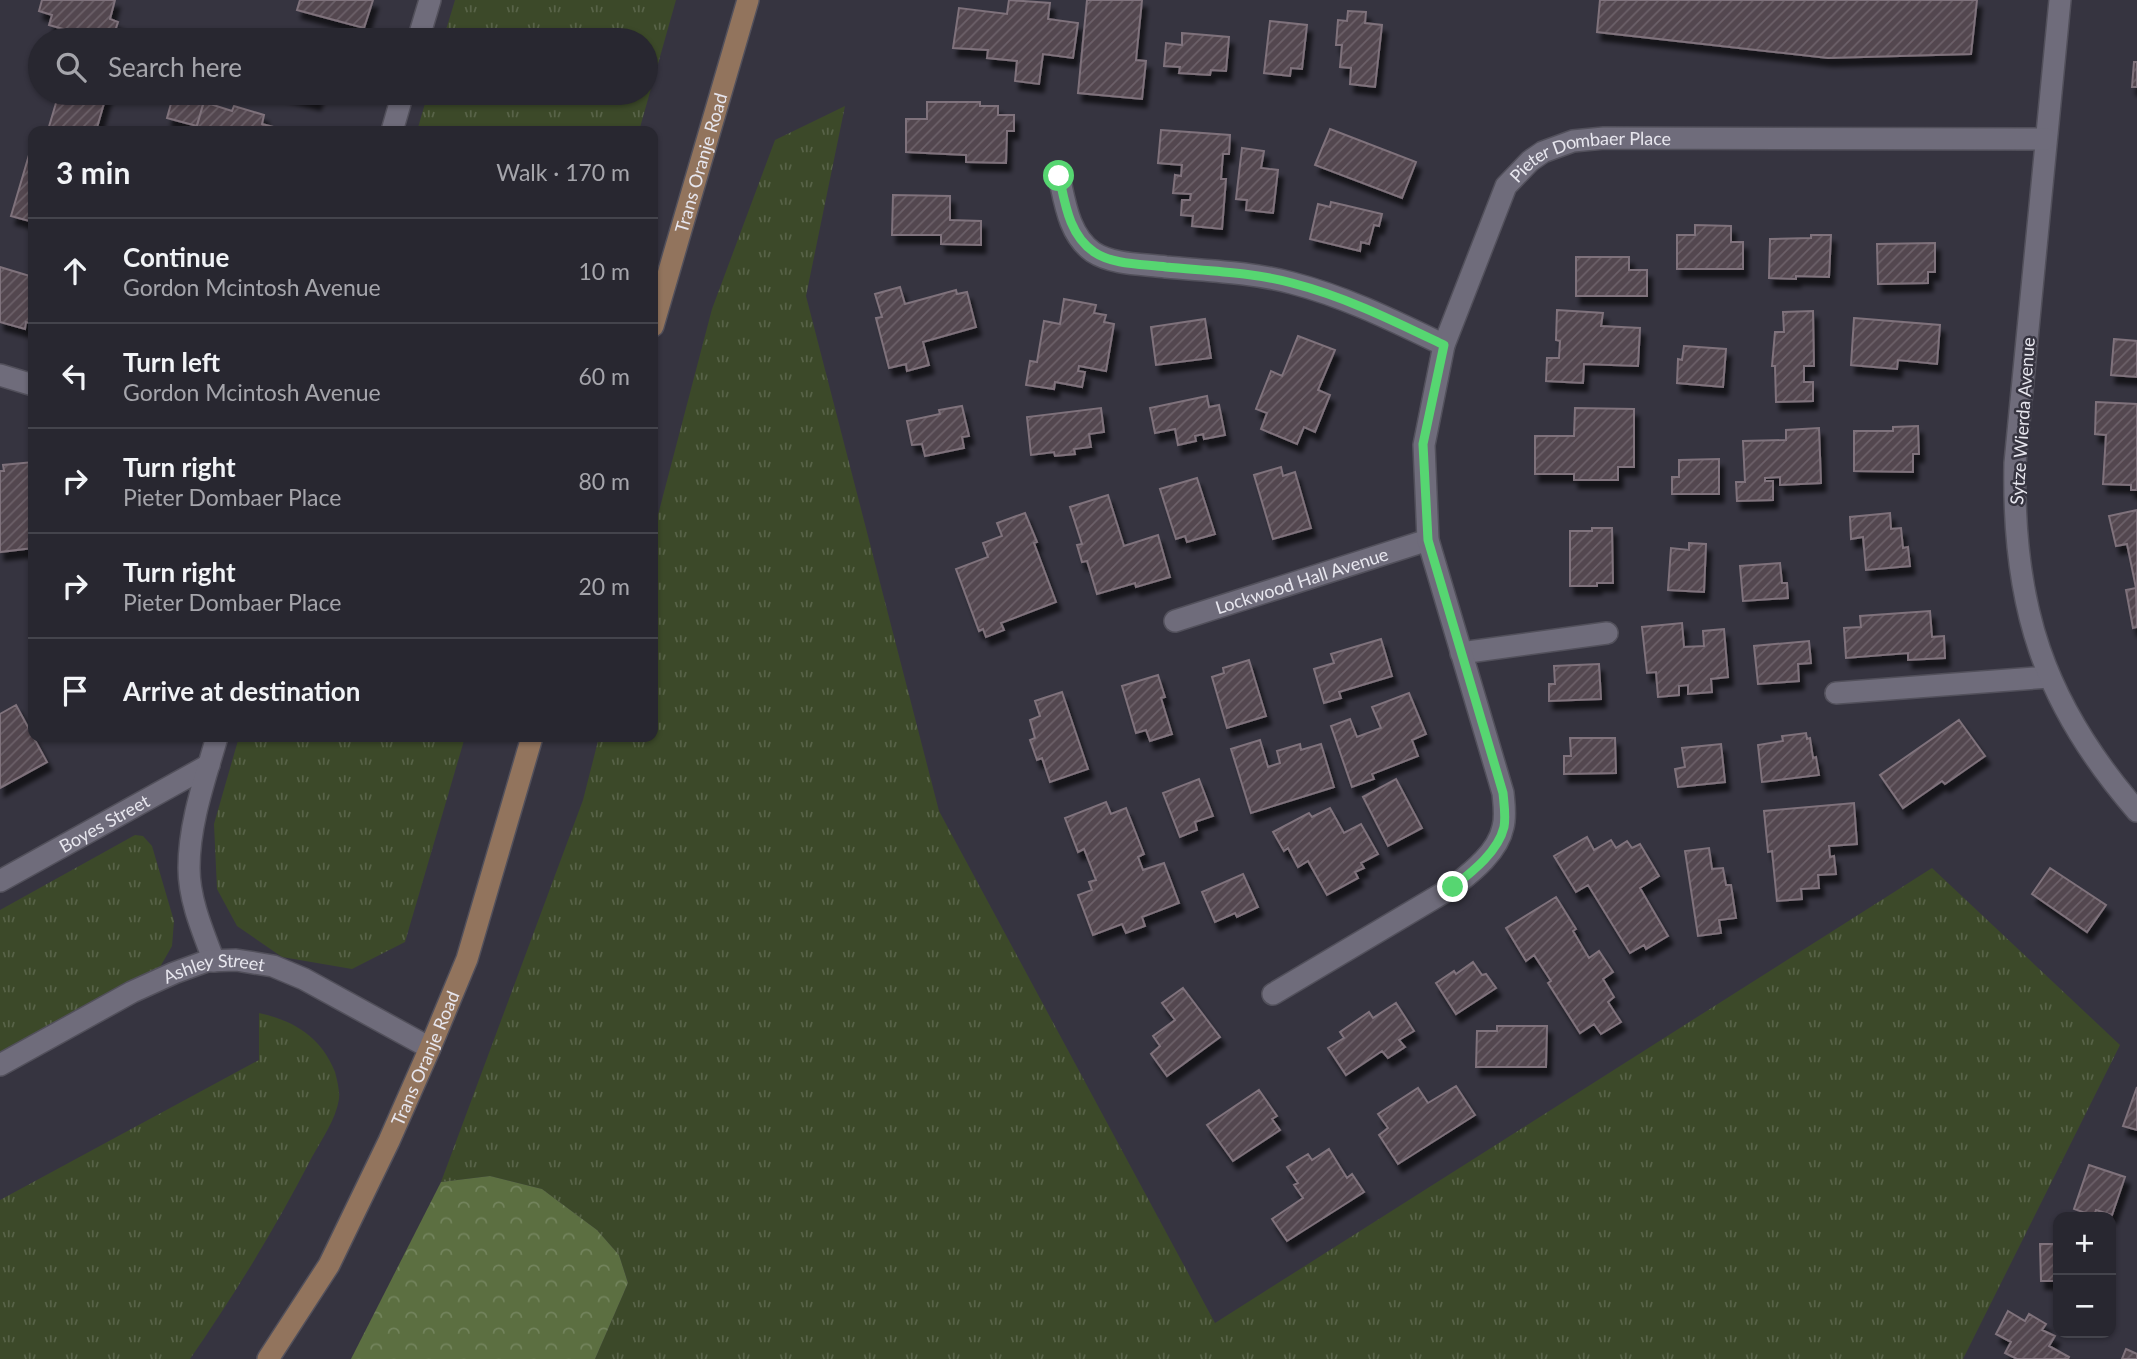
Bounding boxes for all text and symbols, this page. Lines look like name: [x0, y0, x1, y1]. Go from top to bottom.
search box: [28, 28, 658, 105]
icon: search: [52, 48, 90, 86]
text: Search here: [108, 51, 242, 83]
street label: Trans Oranje Road: [670, 90, 731, 235]
street label: Pieter Dombaer Place: [1505, 127, 1671, 187]
text: 3 min: [56, 154, 130, 190]
text: Walk · 170 m: [496, 158, 630, 186]
route start: [1043, 160, 1074, 191]
text: Continue: [123, 241, 229, 273]
icon: ahead: [56, 252, 94, 290]
text: 10 m: [579, 257, 630, 285]
text: Gordon Mcintosh Avenue: [123, 273, 381, 301]
street label: Sytze Wierda Avenue: [2005, 336, 2039, 506]
text: Turn left: [123, 346, 220, 378]
icon: left: [56, 357, 94, 395]
text: 60 m: [579, 362, 630, 390]
text: Gordon Mcintosh Avenue: [123, 378, 381, 406]
text: Turn right: [123, 451, 236, 483]
icon: right: [56, 462, 94, 500]
text: 80 m: [579, 467, 630, 495]
text: Pieter Dombaer Place: [123, 483, 341, 511]
street label: Lockwood Hall Avenue: [1212, 542, 1391, 618]
text: Turn right: [123, 556, 236, 588]
icon: right: [56, 567, 94, 605]
text: 20 m: [579, 572, 630, 600]
text: Pieter Dombaer Place: [123, 588, 341, 616]
icon: arrive: [56, 672, 94, 710]
text: Arrive at destination: [123, 675, 360, 707]
street label: Boyes Street: [55, 789, 154, 857]
route end: [1437, 871, 1468, 902]
street label: Ashley Street: [159, 949, 267, 988]
street label: Trans Oranje Road: [386, 988, 464, 1129]
map controls: [2053, 1212, 2116, 1338]
button: +: [2053, 1212, 2116, 1275]
button: −: [2053, 1275, 2116, 1338]

